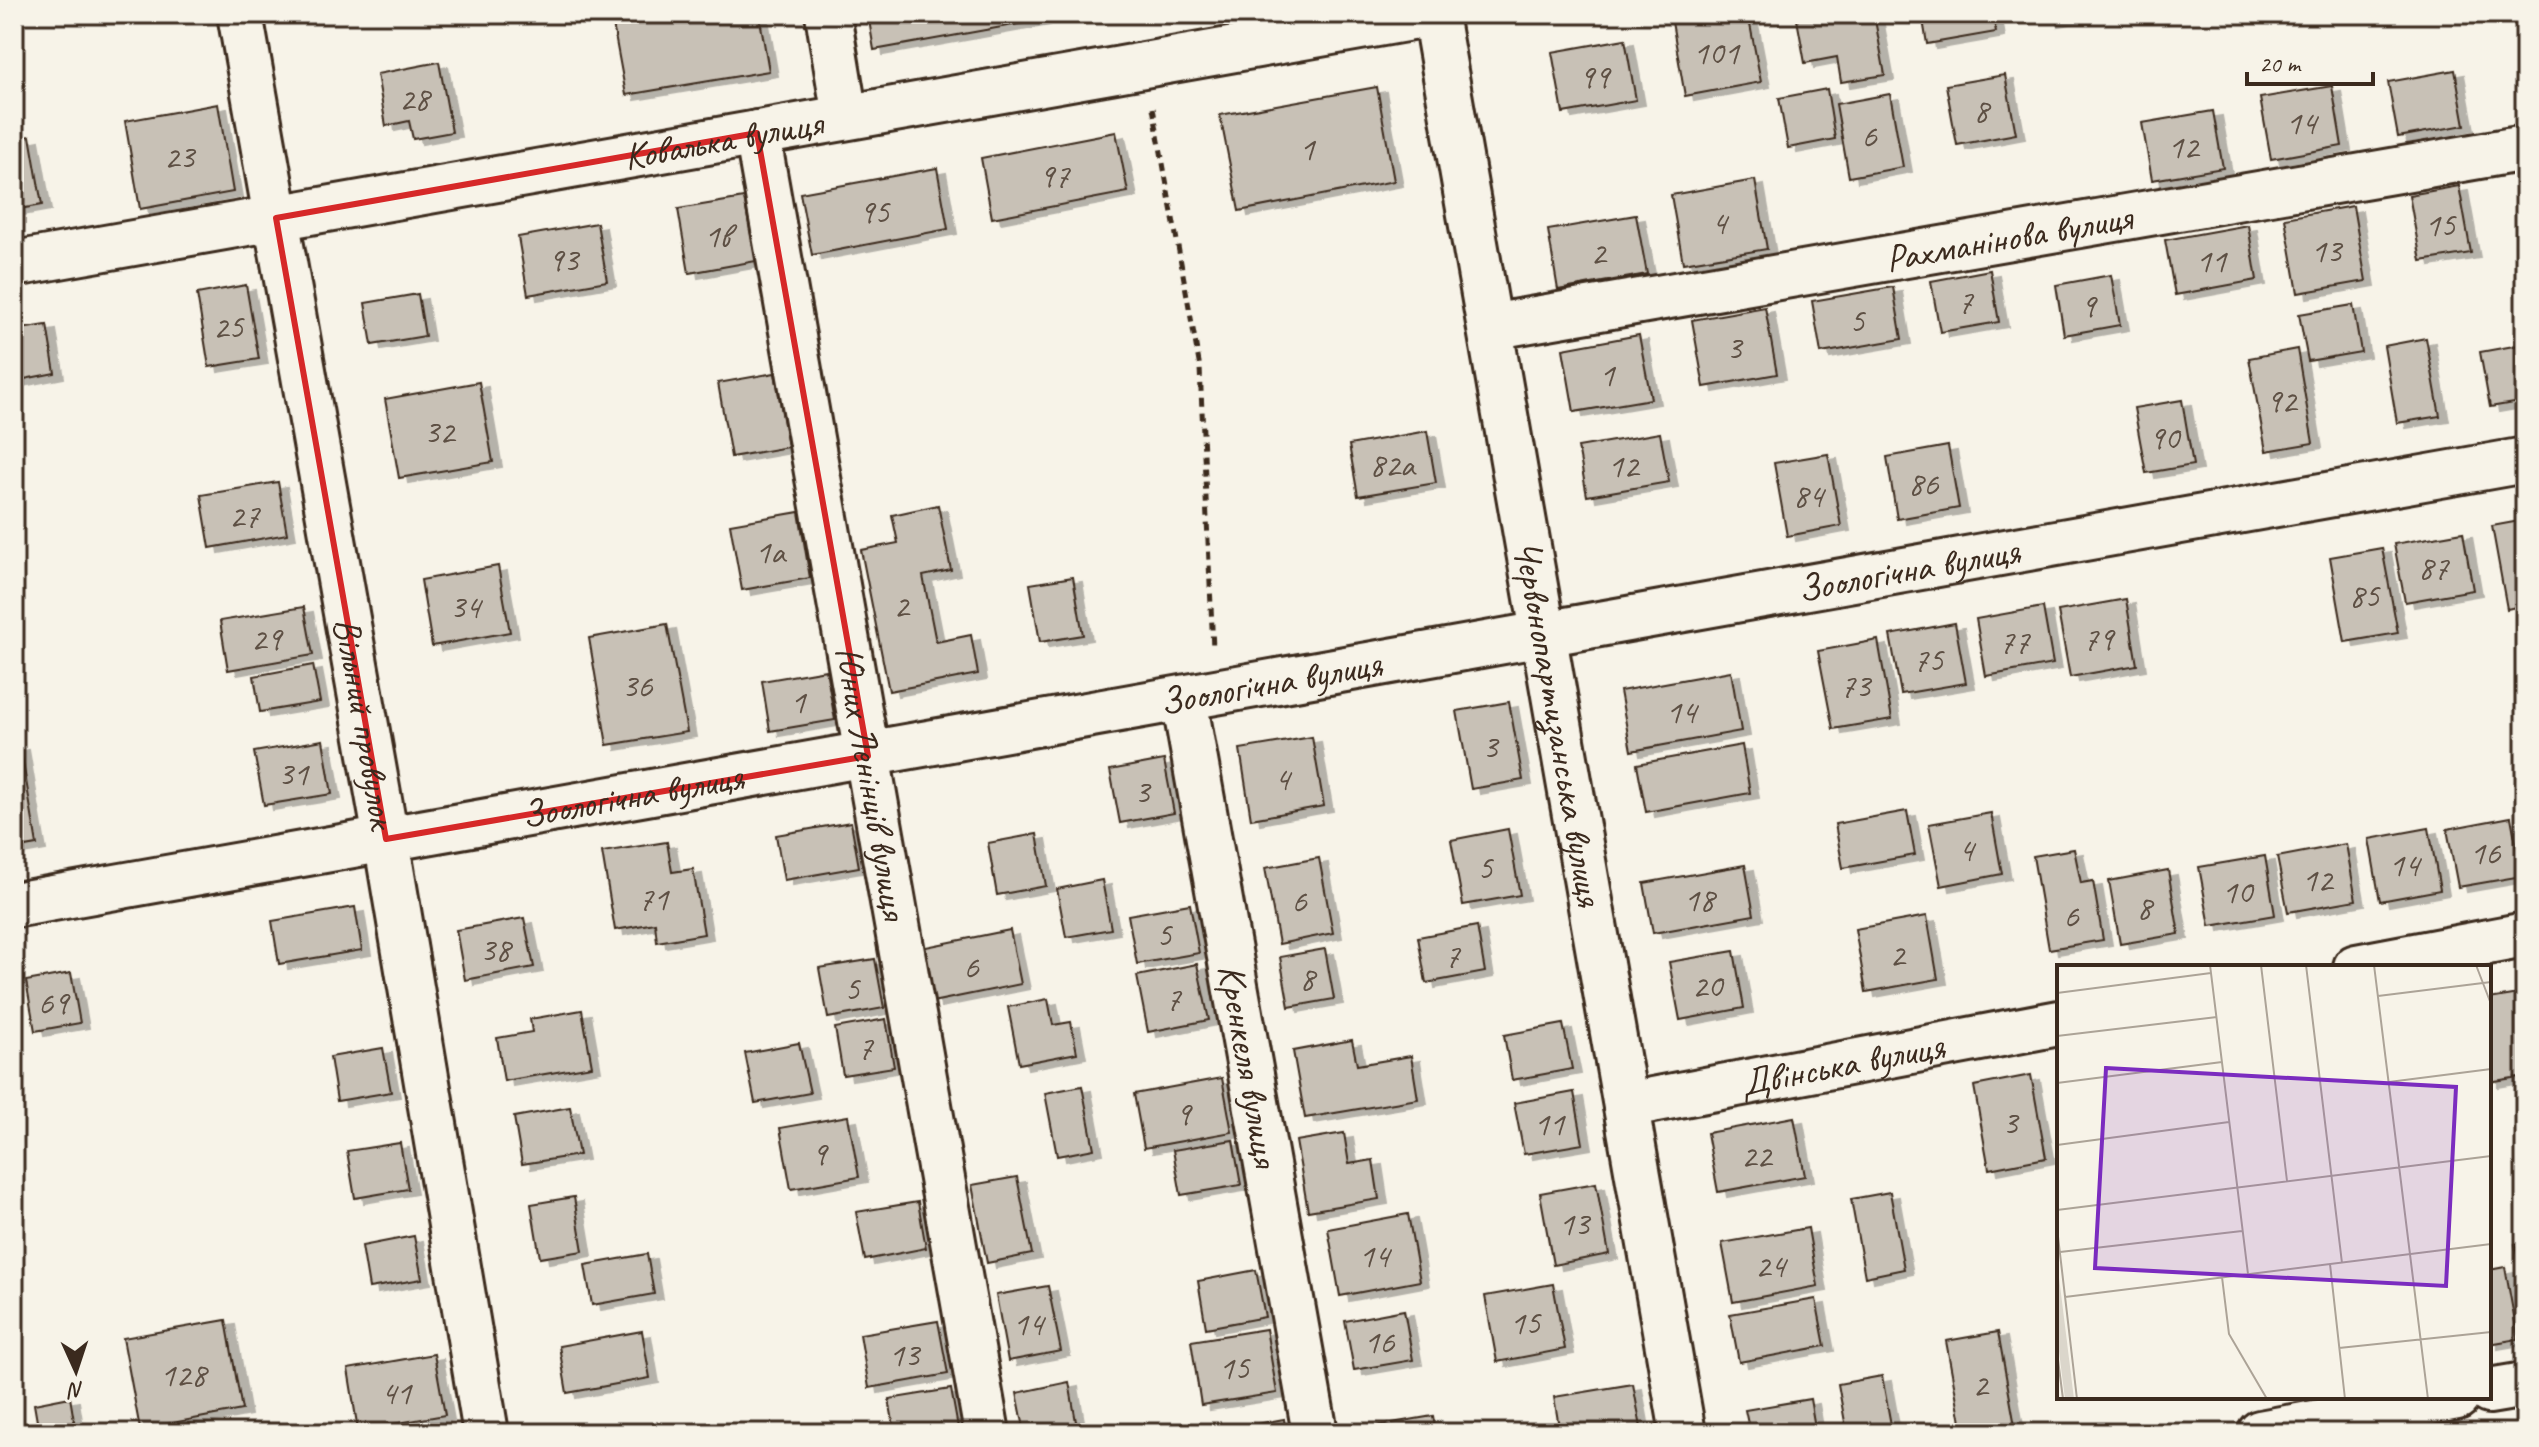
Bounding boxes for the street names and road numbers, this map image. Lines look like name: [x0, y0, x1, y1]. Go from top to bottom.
street label: Ковалька вулиця: [620, 99, 829, 180]
street label: Рахманінова вулиця: [1882, 193, 2138, 282]
street label: Зоологічна вулиця: [1794, 527, 2024, 612]
street label: Червонопартизанська вулиця: [1503, 537, 1614, 911]
street label: Вільний провулок: [323, 614, 407, 835]
street label: Зоологічна вулиця: [1156, 640, 1386, 726]
street label: Юних Ленінців вулиця: [824, 643, 919, 926]
street label: Зоологічна вулиця: [518, 753, 748, 839]
street label: Кренкеля вулиця: [1208, 960, 1291, 1173]
street label: Двінська вулиця: [1736, 1022, 1949, 1107]

